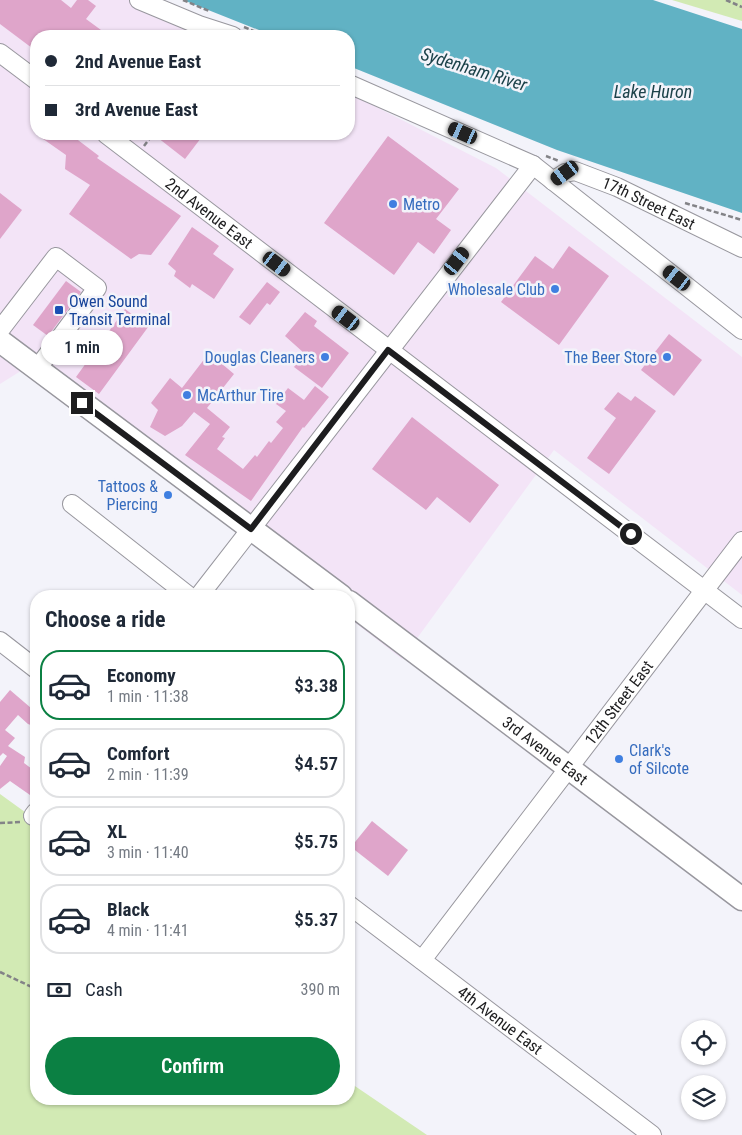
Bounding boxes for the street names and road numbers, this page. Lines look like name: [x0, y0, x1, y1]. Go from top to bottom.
street label: 17th Street East: [600, 173, 699, 233]
street label: 2nd Avenue East: [162, 174, 257, 252]
street label: 12th Street East: [581, 656, 657, 748]
street label: 3rd Avenue East: [499, 712, 592, 789]
street label: 4th Avenue East: [454, 982, 547, 1058]

